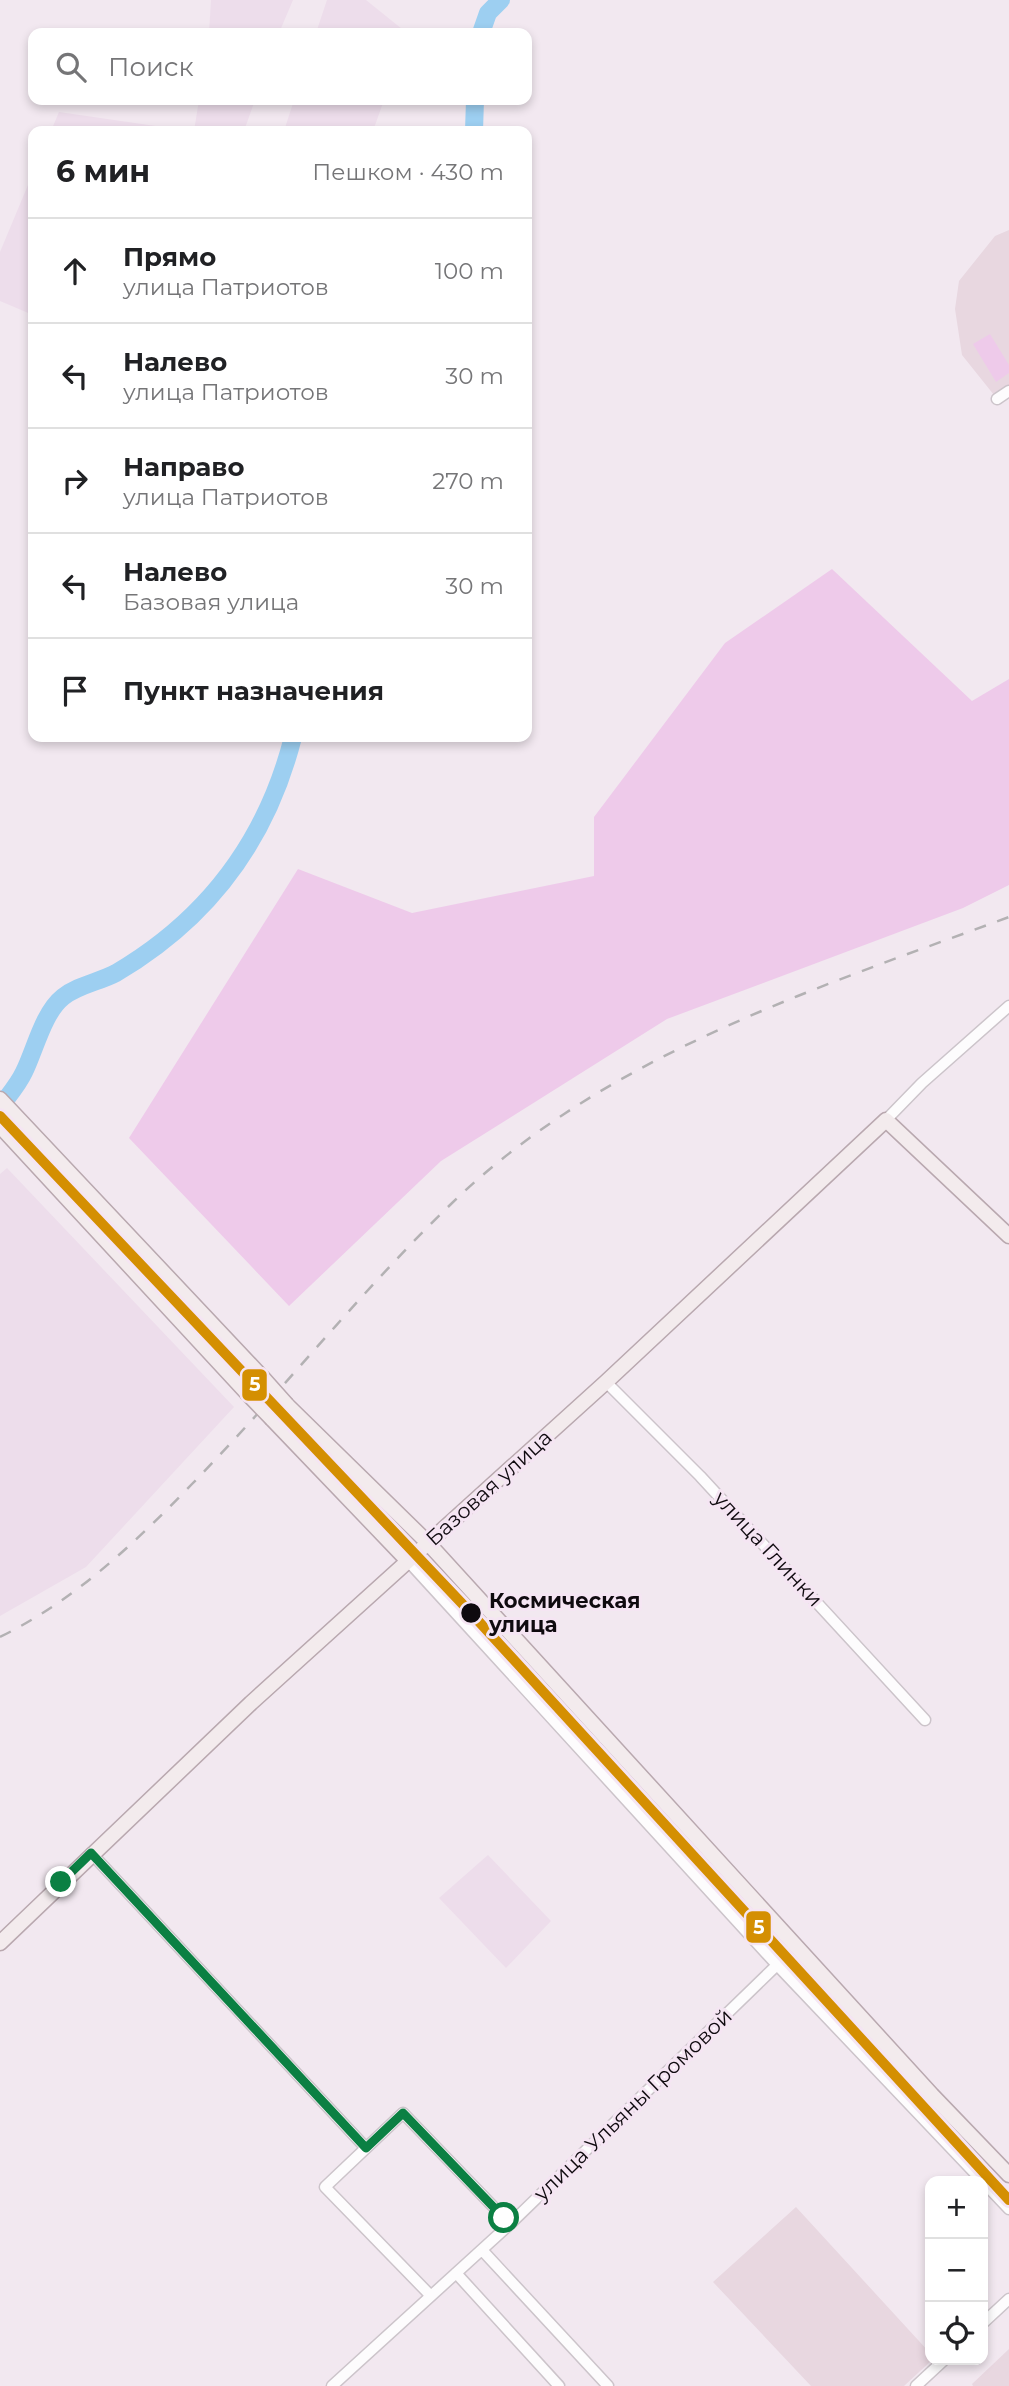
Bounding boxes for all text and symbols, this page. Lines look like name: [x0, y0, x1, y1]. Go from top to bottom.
search box: [28, 28, 532, 105]
icon: search: [52, 48, 90, 86]
text: Поиск: [108, 51, 194, 83]
text: 6 мин: [56, 153, 150, 190]
text: Пешком · 430 m: [312, 158, 504, 186]
text: Прямо: [123, 241, 216, 273]
icon: ahead: [56, 252, 94, 290]
text: 100 m: [435, 257, 504, 285]
text: улица Патриотов: [123, 273, 329, 301]
text: Налево: [123, 346, 227, 378]
icon: left: [56, 357, 94, 395]
text: 30 m: [445, 362, 504, 390]
text: улица Патриотов: [123, 378, 329, 406]
text: Направо: [123, 451, 244, 483]
icon: right: [56, 462, 94, 500]
text: 270 m: [432, 467, 504, 495]
text: улица Патриотов: [123, 483, 329, 511]
text: Налево: [123, 556, 227, 588]
icon: left: [56, 567, 94, 605]
text: 30 m: [445, 572, 504, 600]
text: Базовая улица: [123, 588, 299, 616]
icon: arrive: [56, 672, 94, 710]
text: Пункт назначения: [123, 675, 384, 707]
line badge: 5: [241, 1368, 268, 1402]
text: 5: [249, 1373, 261, 1396]
street label: Базовая улица: [421, 1425, 557, 1551]
street label: улица Глинки: [708, 1485, 828, 1611]
place label: Космическая улица: [488, 1588, 640, 1637]
marker: Космическая улица: [459, 1601, 483, 1625]
route end: [45, 1866, 76, 1897]
line badge: 5: [745, 1910, 772, 1944]
text: 5: [753, 1916, 765, 1939]
street label: улица Ульяны Громовой: [528, 2003, 737, 2207]
map controls: [925, 2176, 988, 2365]
button: +: [925, 2176, 988, 2239]
route start: [488, 2202, 519, 2233]
button: −: [925, 2239, 988, 2302]
button: locate: [925, 2302, 988, 2365]

